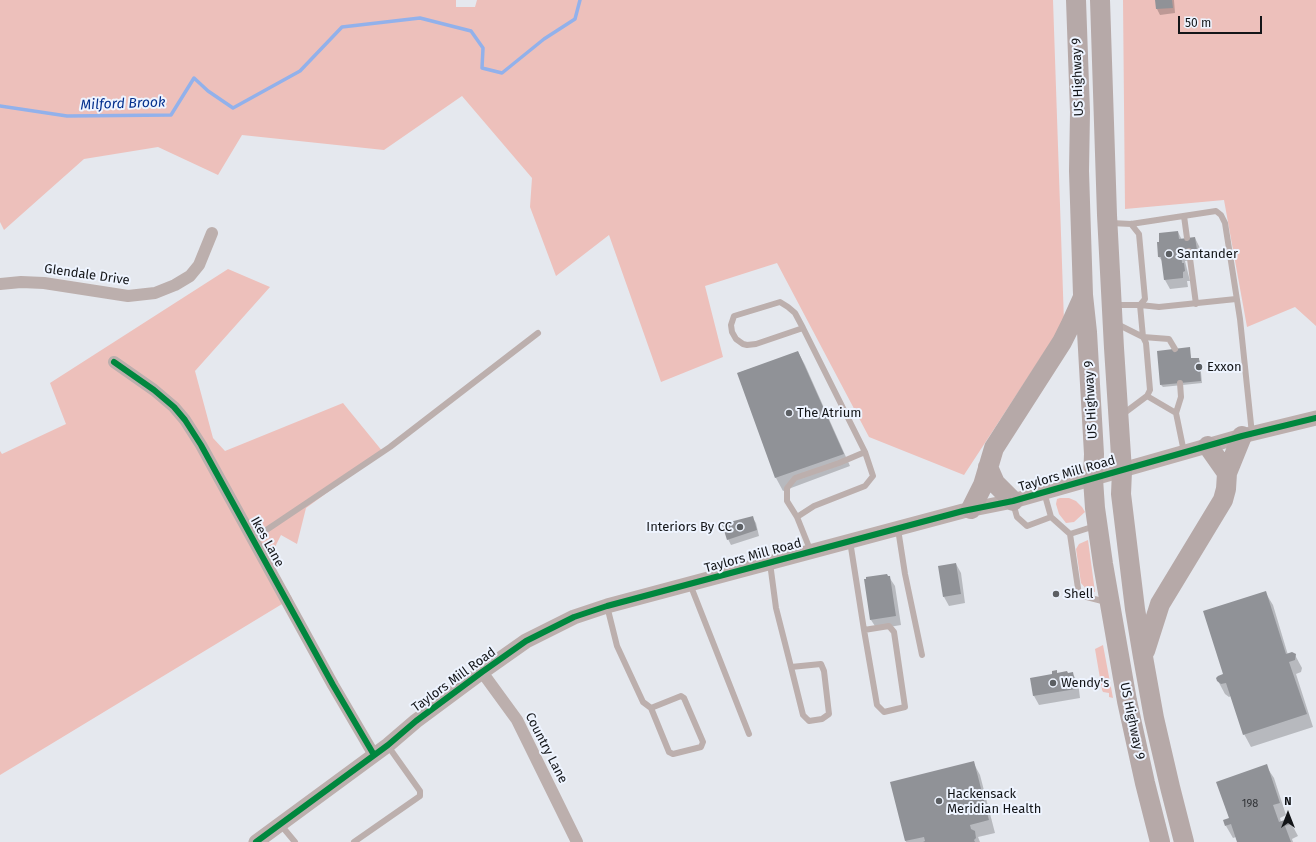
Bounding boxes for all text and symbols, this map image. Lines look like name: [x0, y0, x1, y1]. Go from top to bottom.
scale bar: [1180, 8, 1264, 34]
text: 50 m: [1185, 16, 1211, 30]
street label: US Highway 9: [1069, 37, 1087, 117]
water label: Milford Brook: [80, 94, 166, 114]
place label: Santander: [1177, 246, 1238, 262]
marker: Santander: [1164, 249, 1174, 259]
street label: Glendale Drive: [43, 261, 131, 289]
place label: Exxon: [1207, 359, 1242, 375]
street label: US Highway 9: [1081, 360, 1101, 440]
marker: Exxon: [1194, 362, 1204, 372]
place label: The Atrium: [797, 405, 861, 421]
marker: The Atrium: [784, 408, 794, 418]
street label: Taylors Mill Road: [1017, 453, 1117, 495]
street label: Ikes Lane: [247, 514, 287, 570]
place label: Interiors By CC: [646, 519, 732, 535]
marker: Interiors By CC: [735, 522, 745, 532]
street label: Taylors Mill Road: [703, 536, 803, 576]
place label: Shell: [1064, 586, 1093, 602]
marker: Shell: [1051, 589, 1061, 599]
street label: Taylors Mill Road: [409, 644, 499, 716]
place label: Wendy's: [1061, 675, 1109, 691]
marker: Wendy's: [1048, 678, 1058, 688]
street label: US Highway 9: [1116, 681, 1148, 761]
street label: Country Lane: [521, 710, 571, 786]
place label: Hackensack Meridian Health: [947, 786, 1041, 817]
north arrow: [1268, 794, 1308, 834]
text: N: [1284, 795, 1292, 808]
marker: Hackensack Meridian Health: [934, 796, 944, 806]
house number: 198: [1242, 797, 1258, 811]

